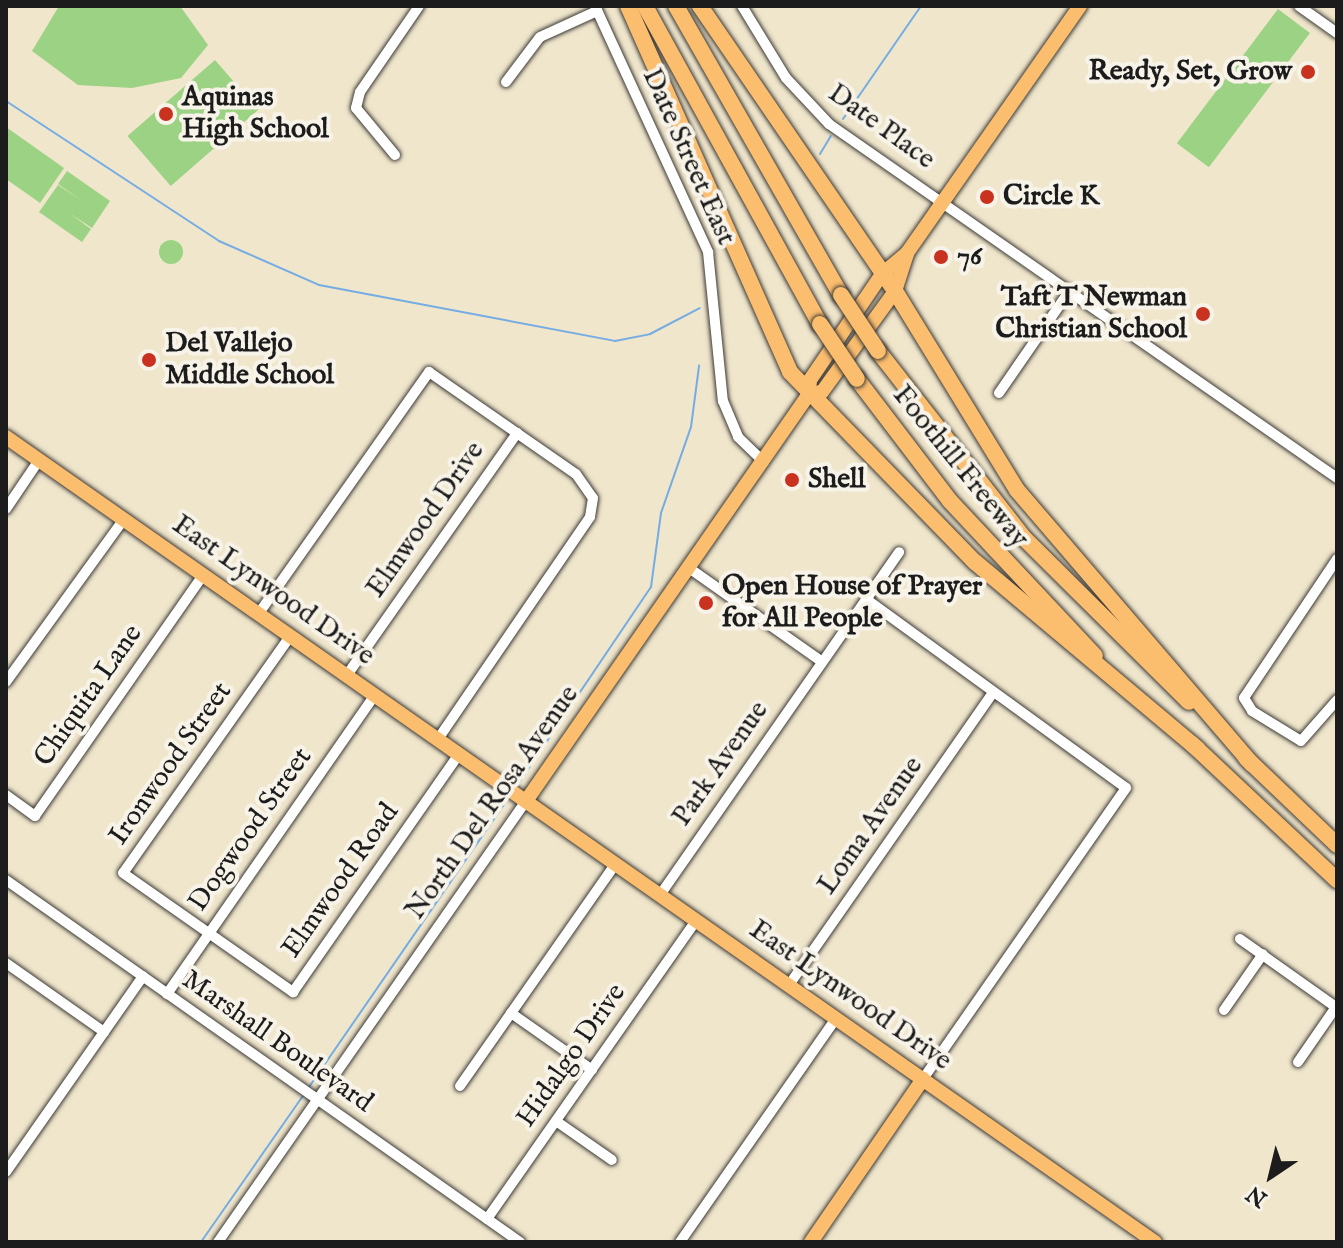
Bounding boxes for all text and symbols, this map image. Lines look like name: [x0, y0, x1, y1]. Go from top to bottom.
place label: Ready, Set, Grow: [1089, 55, 1292, 89]
street label: Date Street East: [634, 63, 742, 251]
marker: Ready, Set, Grow: [1299, 63, 1317, 81]
street label: Date Place: [821, 77, 941, 177]
place label: Aquinas High School: [182, 81, 329, 147]
marker: Aquinas High School: [157, 105, 175, 123]
place label: Circle K: [1003, 180, 1099, 214]
marker: Circle K: [978, 188, 996, 206]
place label: 76: [957, 240, 982, 274]
marker: 76: [932, 248, 950, 266]
place label: Taft T Newman Christian School: [995, 281, 1187, 347]
marker: Taft T Newman Christian School: [1194, 305, 1212, 323]
place label: Del Vallejo Middle School: [165, 327, 334, 393]
marker: Del Vallejo Middle School: [140, 351, 158, 369]
street label: Foothill Freeway: [884, 379, 1036, 555]
street label: Elmwood Drive: [360, 435, 492, 605]
place label: Shell: [808, 463, 865, 497]
marker: Shell: [783, 471, 801, 489]
street label: East Lynwood Drive: [165, 509, 381, 673]
place label: Open House of Prayer for All People: [722, 570, 982, 636]
marker: Open House of Prayer for All People: [697, 594, 715, 612]
street label: Chiquita Lane: [28, 619, 150, 773]
street label: Ironwood Street: [102, 676, 240, 852]
street label: North Del Rosa Avenue: [399, 679, 587, 927]
street label: Park Avenue: [666, 695, 776, 833]
street label: Dogwood Street: [182, 742, 320, 918]
street label: Loma Avenue: [811, 751, 931, 901]
street label: Elmwood Road: [275, 797, 407, 965]
street label: East Lynwood Drive: [742, 914, 958, 1078]
street label: Marshall Boulevard: [175, 964, 379, 1120]
street label: Hidalgo Drive: [510, 978, 634, 1134]
north arrow: [1231, 1136, 1311, 1216]
text: N: [1241, 1179, 1273, 1213]

